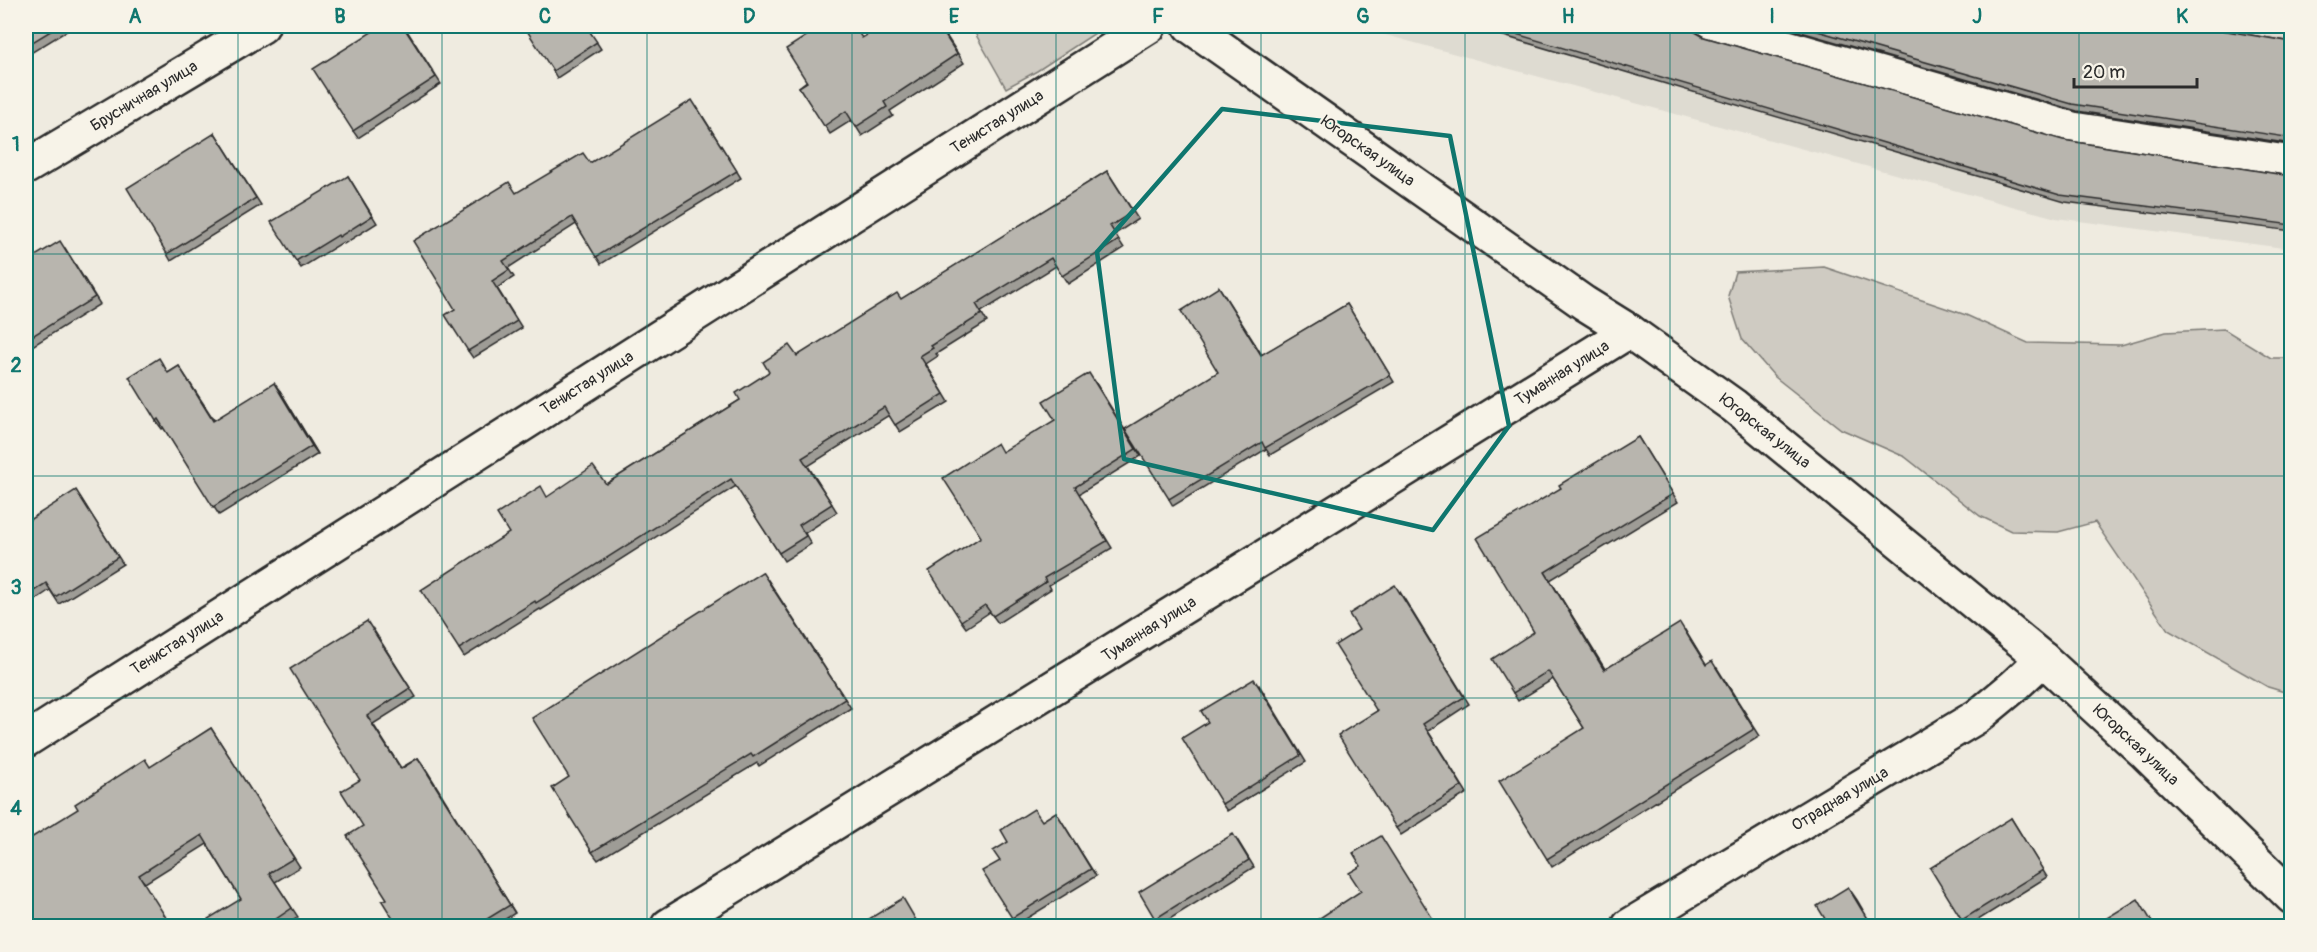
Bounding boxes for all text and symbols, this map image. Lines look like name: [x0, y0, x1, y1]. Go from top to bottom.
text: A: [129, 4, 142, 29]
text: B: [334, 4, 346, 29]
text: C: [539, 4, 551, 29]
text: D: [743, 4, 756, 29]
text: E: [949, 4, 960, 29]
text: F: [1152, 4, 1164, 29]
text: G: [1356, 4, 1370, 29]
text: H: [1562, 4, 1575, 29]
text: I: [1769, 4, 1775, 29]
text: J: [1972, 4, 1982, 29]
text: K: [2176, 4, 2188, 29]
scale bar: [2074, 51, 2197, 89]
street label: Брусничная улица: [87, 56, 201, 136]
text: 20 m: [2083, 61, 2125, 84]
street label: Тенистая улица: [947, 85, 1047, 159]
street label: Югорская улица: [1317, 111, 1419, 191]
text: 1: [12, 132, 20, 157]
street label: Туманная улица: [1511, 336, 1613, 410]
street label: Тенистая улица: [537, 346, 637, 420]
text: 2: [10, 353, 22, 378]
street label: Югорская улица: [1715, 389, 1815, 473]
text: 3: [10, 575, 22, 600]
street label: Туманная улица: [1098, 592, 1200, 666]
street label: Тенистая улица: [127, 606, 227, 680]
street label: Югорская улица: [2089, 700, 2183, 790]
street label: Отрадная улица: [1788, 762, 1892, 836]
text: 4: [10, 796, 22, 821]

